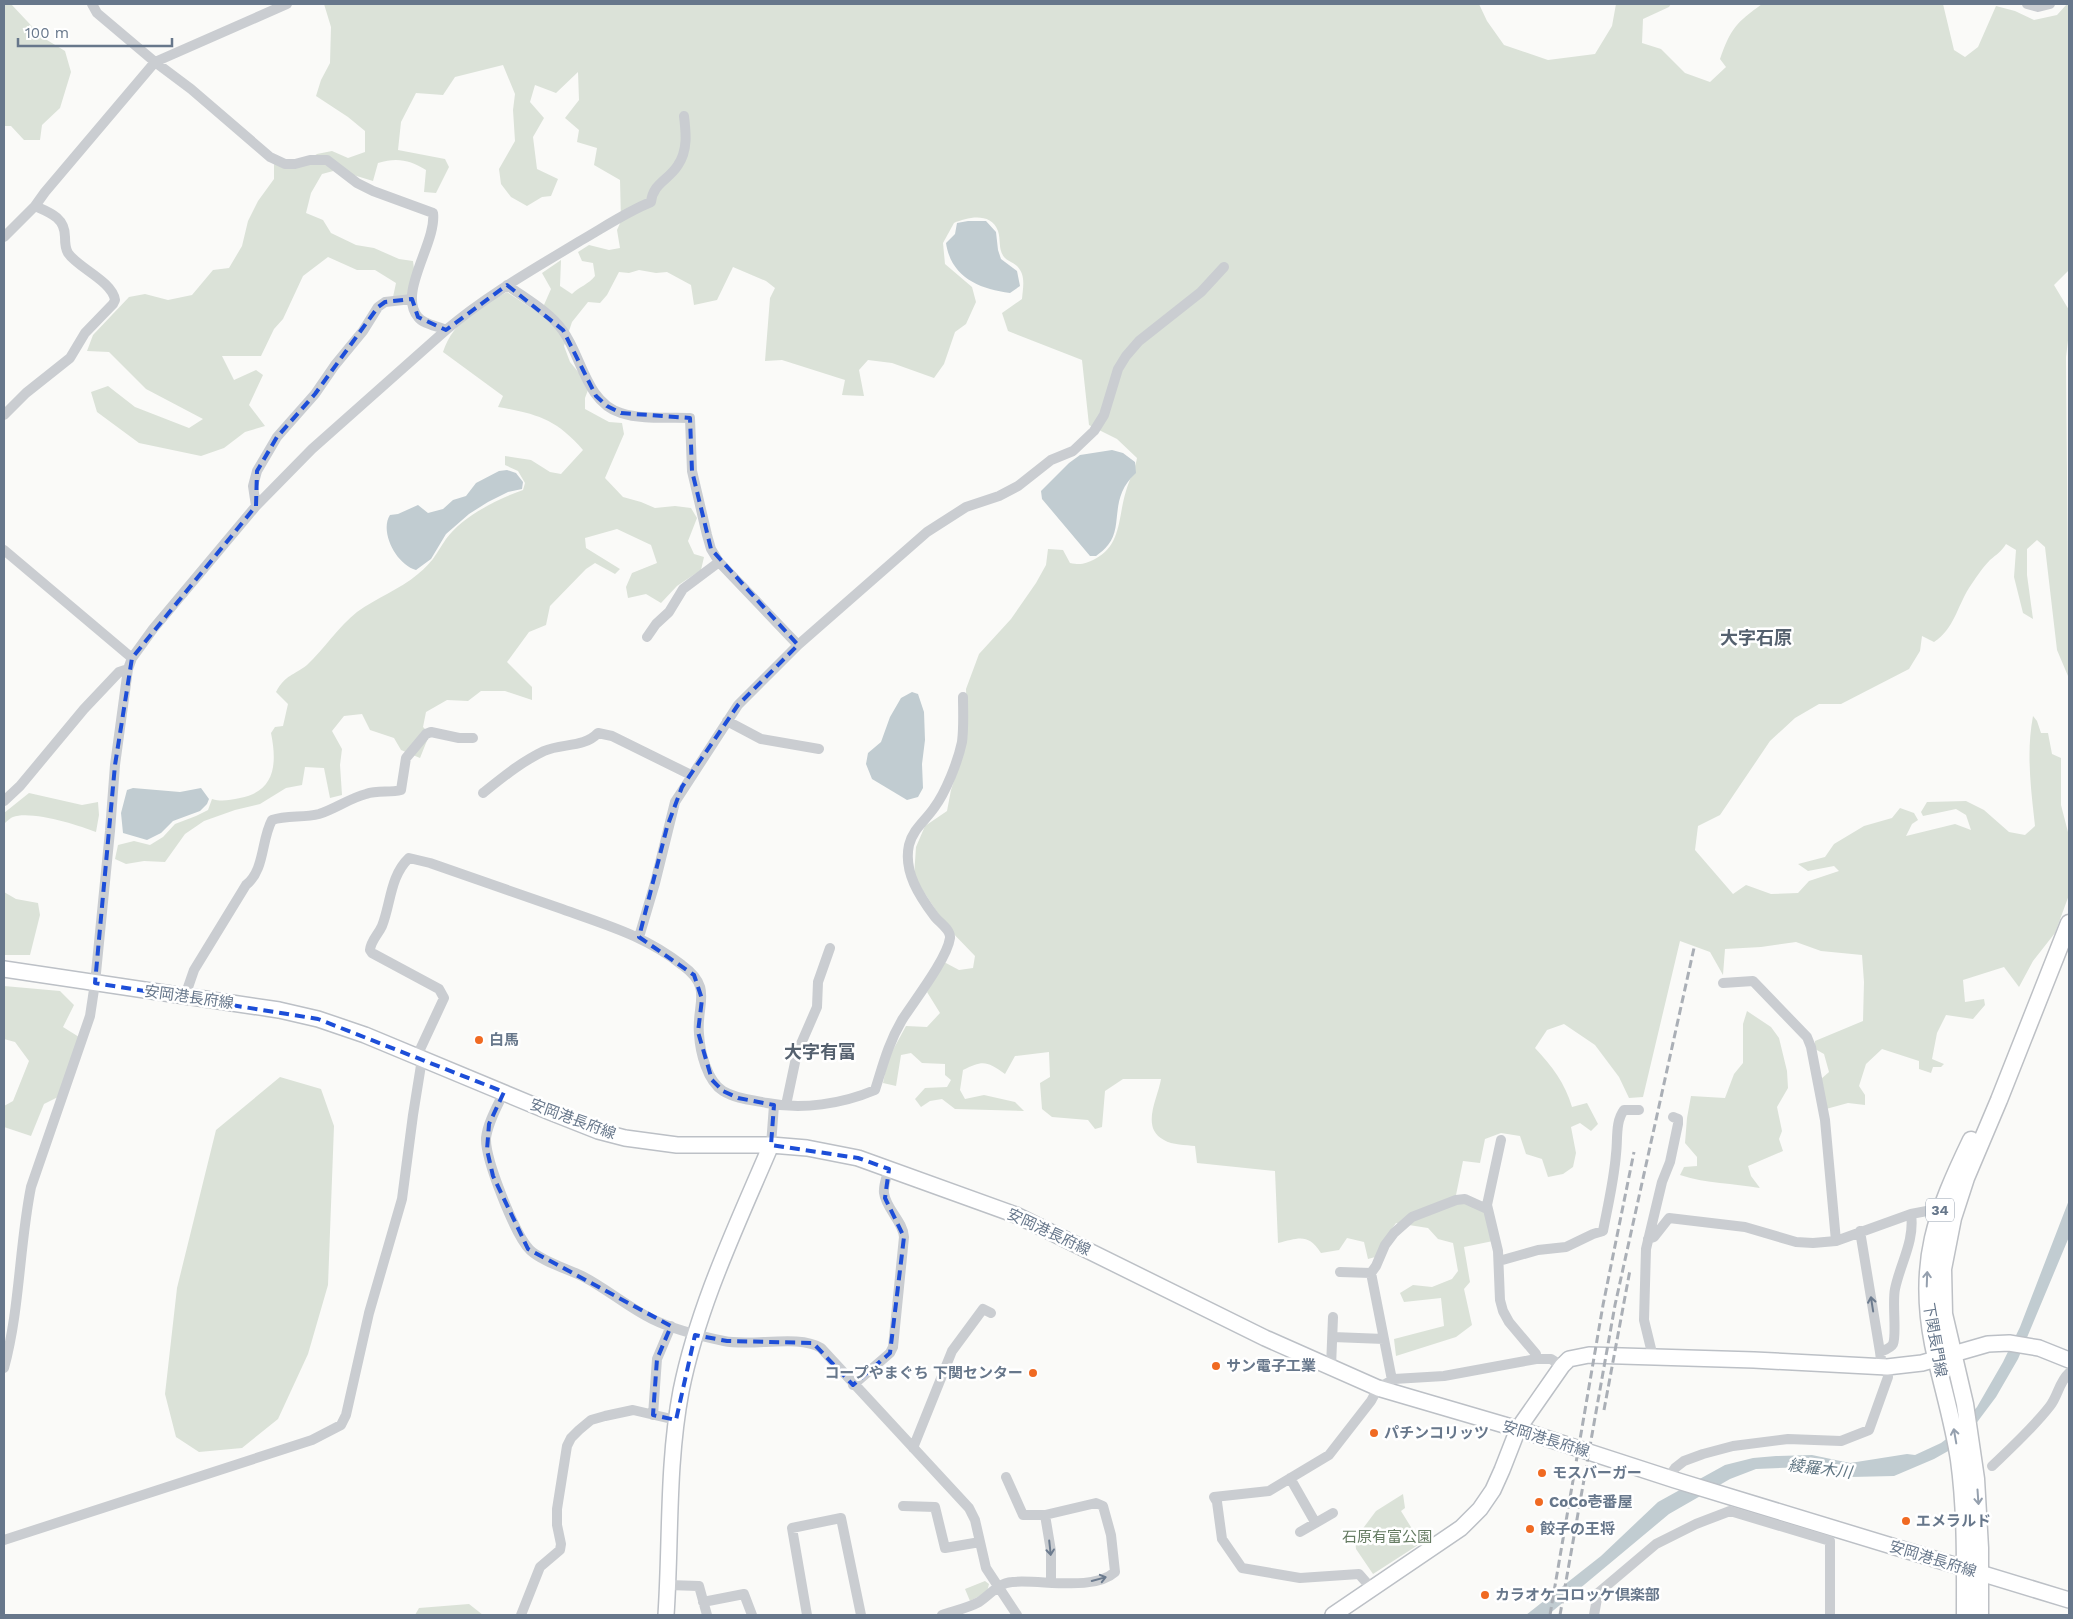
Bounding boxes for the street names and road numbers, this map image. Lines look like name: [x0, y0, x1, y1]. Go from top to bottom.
street label: 安岡港長府線: [143, 982, 235, 1012]
street label: 安岡港長府線: [528, 1095, 618, 1143]
road number: 34: [1926, 1198, 1954, 1222]
street label: 安岡港長府線: [1004, 1205, 1094, 1259]
street label: 下関長門線: [1920, 1301, 1950, 1379]
street label: 安岡港長府線: [1500, 1417, 1592, 1461]
street label: 安岡港長府線: [1887, 1537, 1979, 1581]

